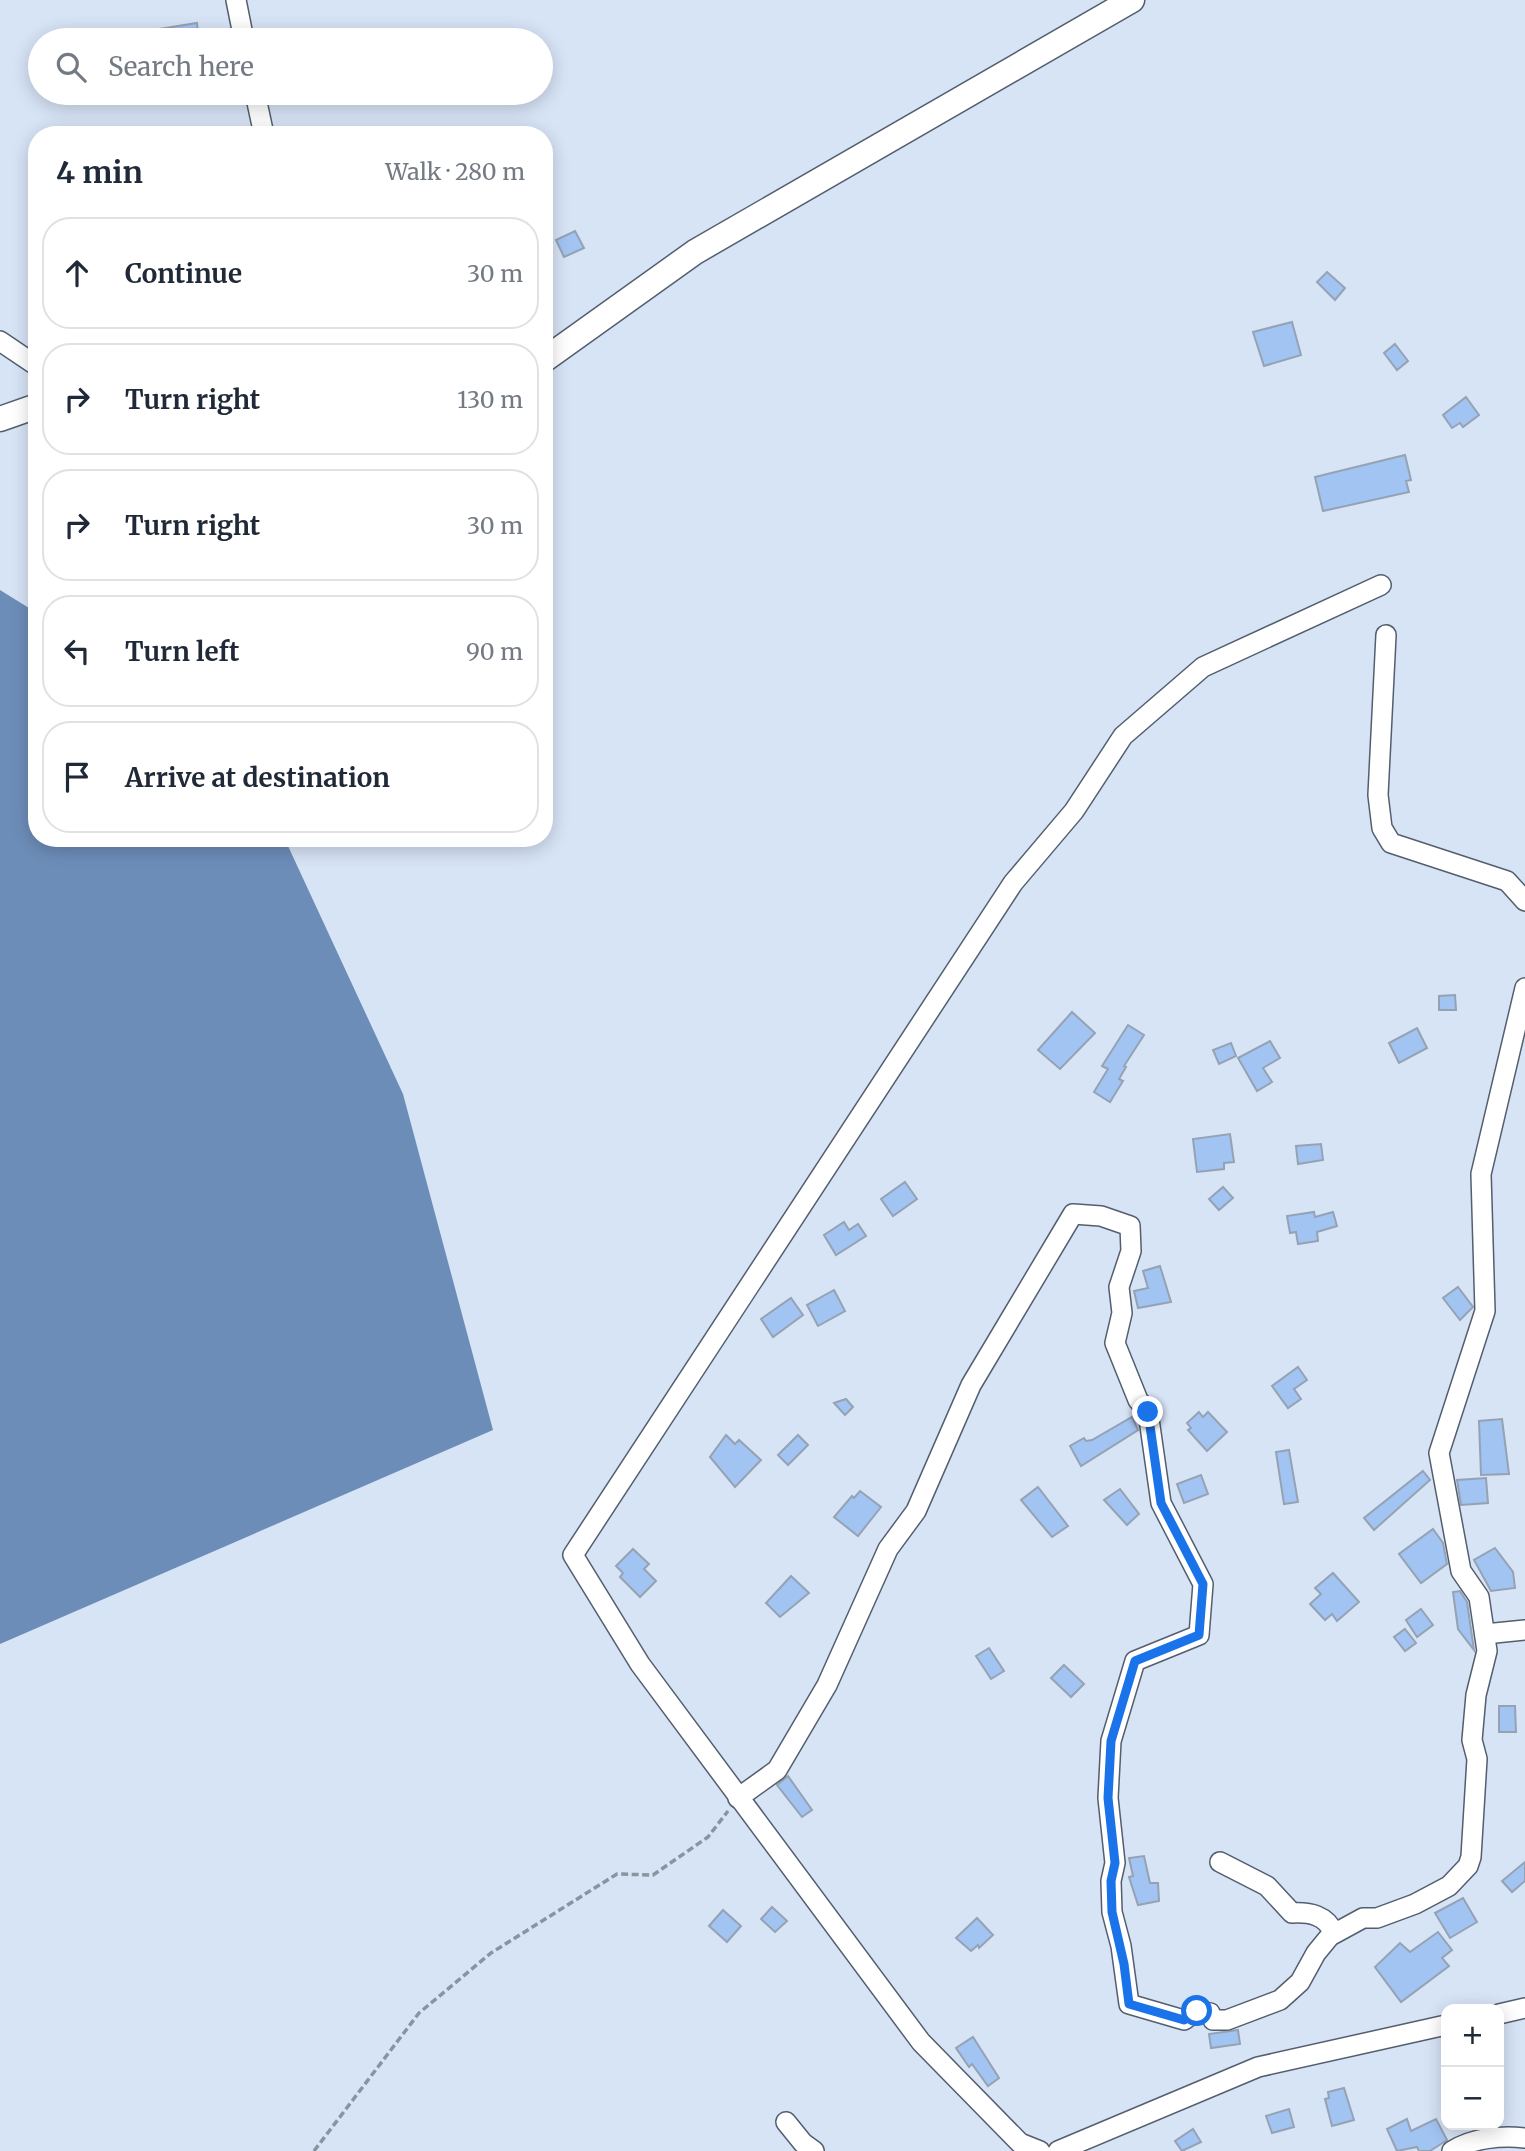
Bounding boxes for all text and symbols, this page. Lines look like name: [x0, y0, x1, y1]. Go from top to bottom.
search box: [28, 28, 553, 105]
icon: search: [52, 48, 90, 86]
text: Search here: [108, 50, 254, 83]
text: 4 min: [56, 153, 143, 191]
text: Walk · 280 m: [385, 157, 525, 186]
icon: ahead: [58, 254, 96, 292]
text: Continue: [125, 257, 242, 290]
text: 30 m: [467, 259, 523, 288]
icon: right: [58, 380, 96, 418]
text: Turn right: [125, 383, 260, 416]
text: 130 m: [457, 385, 523, 414]
icon: right: [58, 506, 96, 544]
text: Turn right: [125, 509, 260, 542]
text: 30 m: [467, 511, 523, 540]
icon: left: [58, 632, 96, 670]
text: Turn left: [125, 635, 239, 668]
text: 90 m: [466, 637, 523, 666]
icon: arrive: [58, 758, 96, 796]
text: Arrive at destination: [125, 761, 390, 794]
route end: [1132, 1396, 1163, 1427]
route start: [1181, 1995, 1212, 2026]
map controls: [1441, 2004, 1504, 2130]
button: +: [1441, 2004, 1504, 2067]
button: −: [1441, 2067, 1504, 2130]

